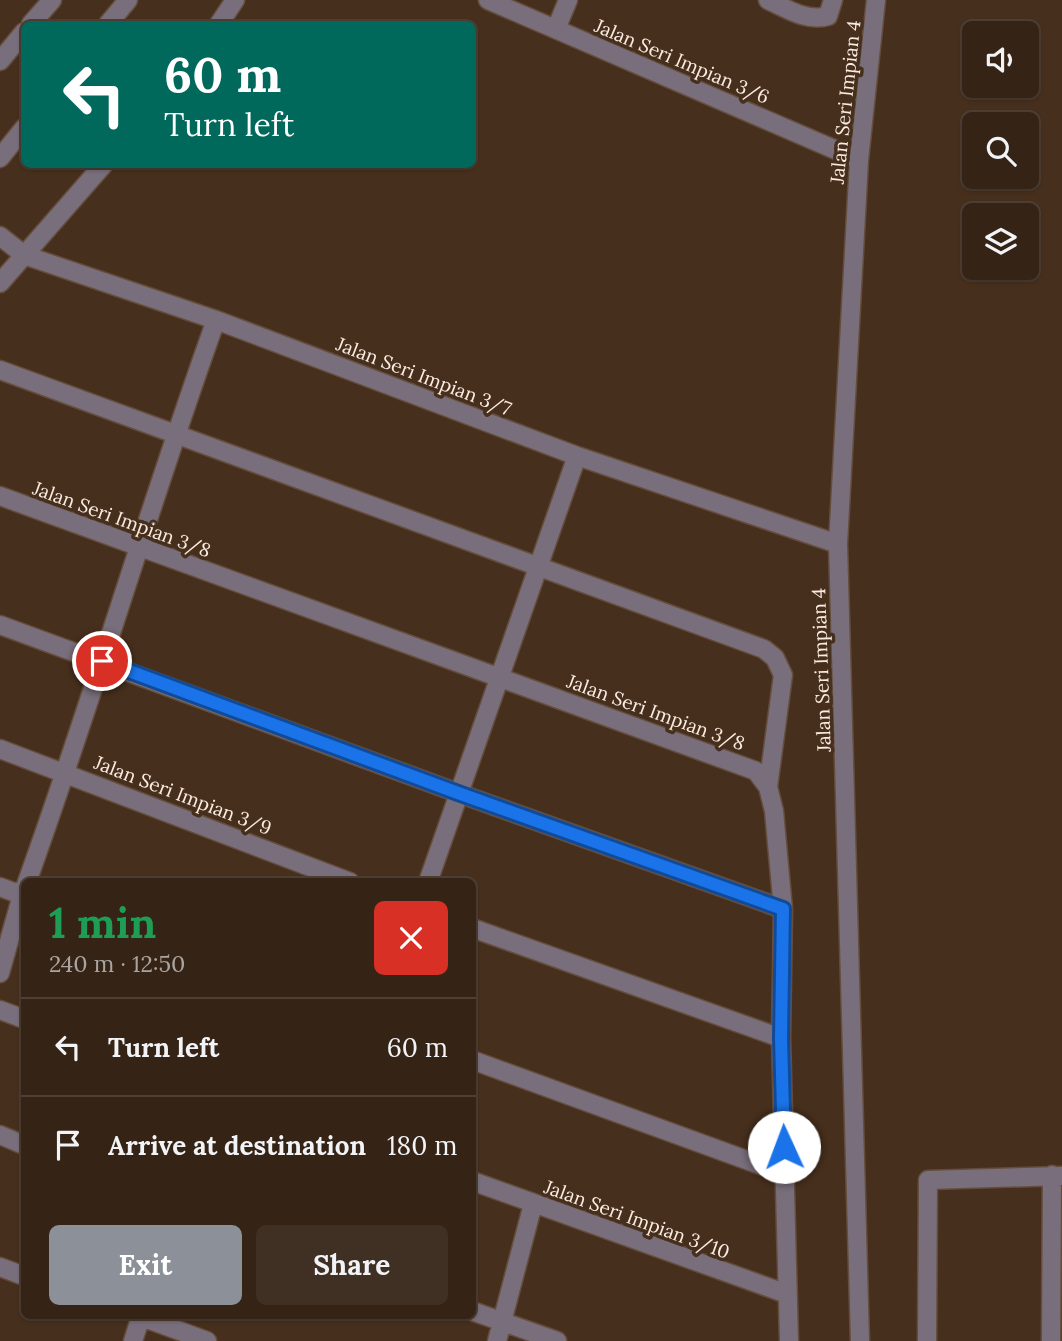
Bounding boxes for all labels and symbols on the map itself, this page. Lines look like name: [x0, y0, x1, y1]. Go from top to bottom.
street label: Jalan Seri Impian 3/6: [590, 13, 773, 110]
street label: Jalan Seri Impian 4: [824, 19, 866, 186]
street label: Jalan Seri Impian 3/7: [332, 331, 515, 421]
street label: Jalan Seri Impian 3/8: [28, 475, 214, 563]
street label: Jalan Seri Impian 4: [806, 587, 836, 754]
pin: [72, 631, 132, 691]
street label: Jalan Seri Impian 3/8: [562, 668, 748, 756]
street label: Jalan Seri Impian 3/9: [90, 750, 275, 841]
position arrow: [747, 1110, 821, 1184]
street label: Jalan Seri Impian 3/10: [540, 1174, 733, 1265]

